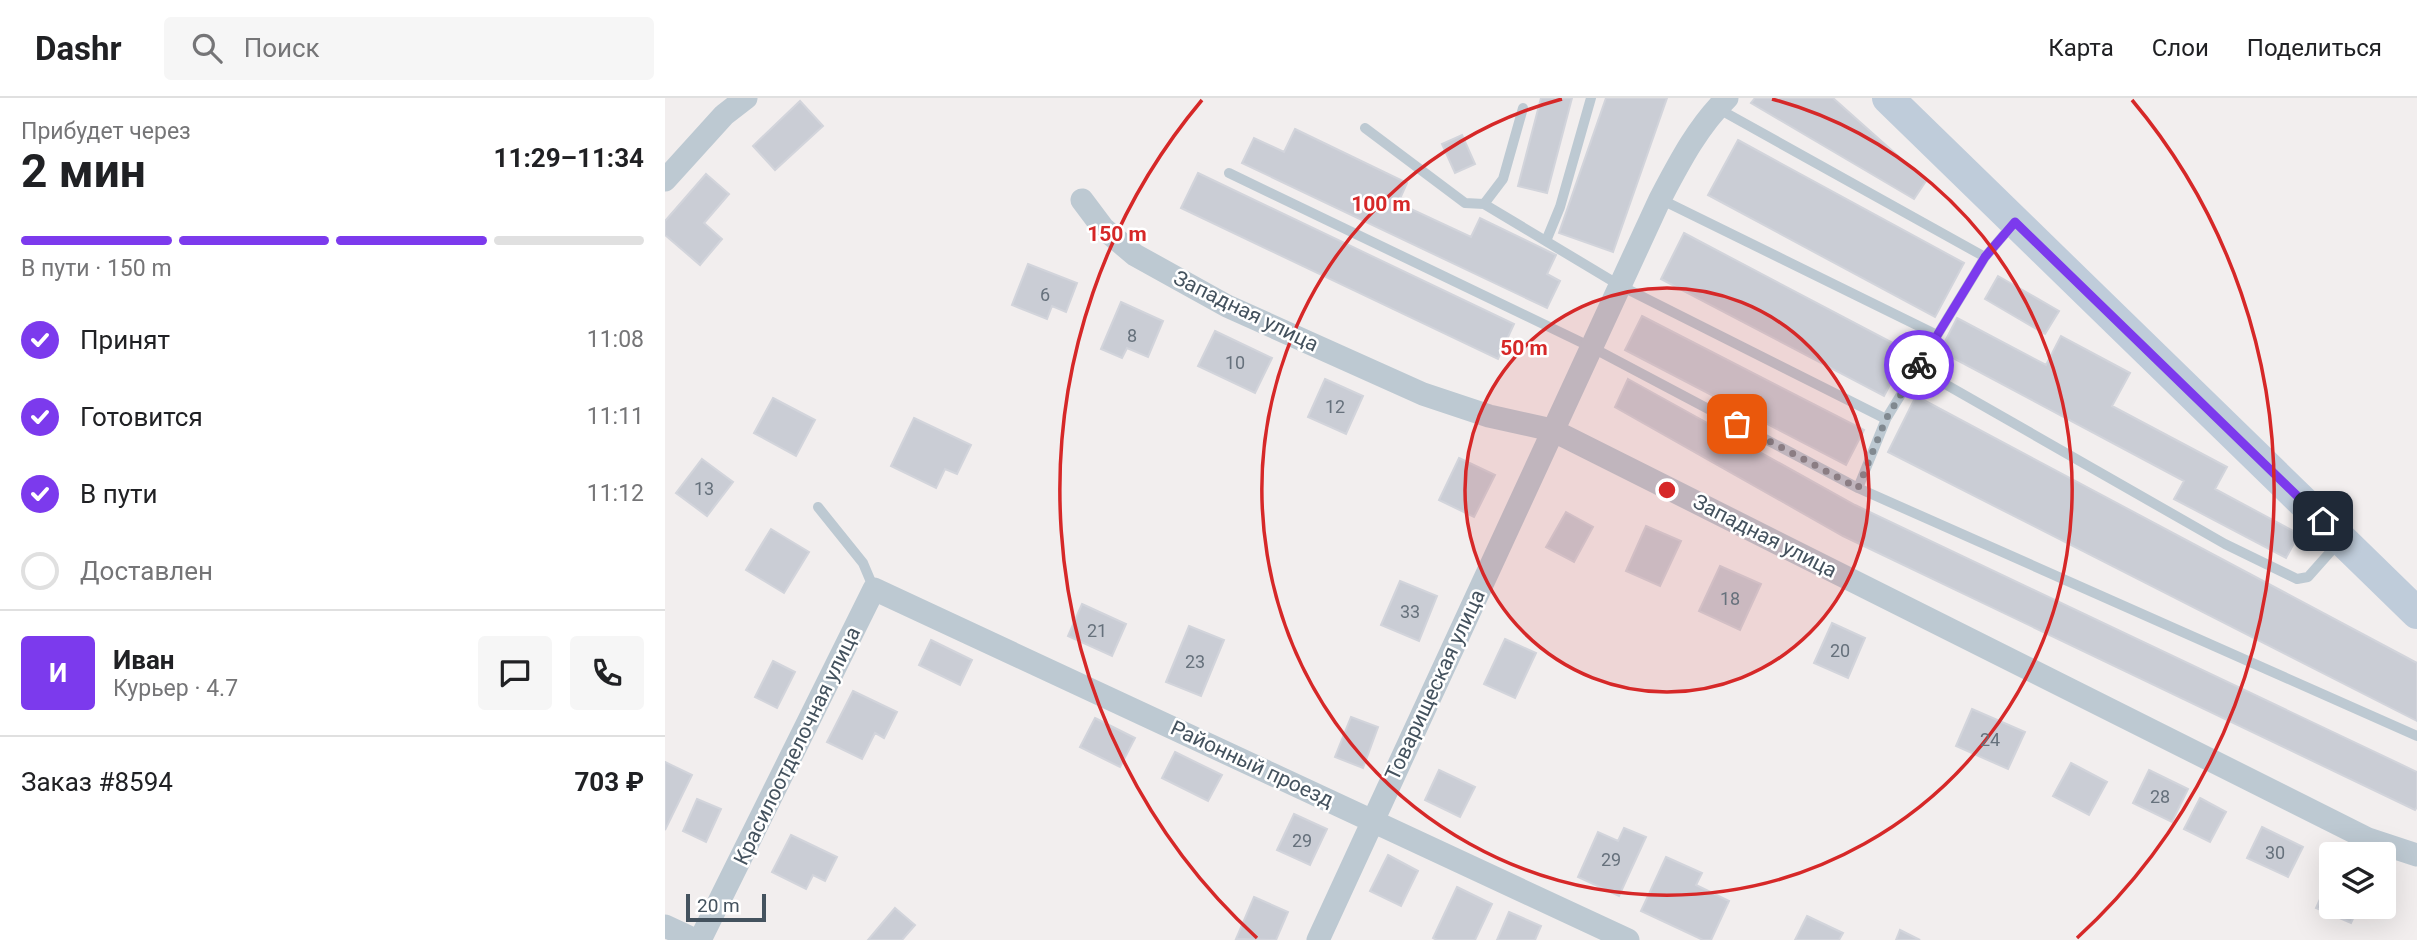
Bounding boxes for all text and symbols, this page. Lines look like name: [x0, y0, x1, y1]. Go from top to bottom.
search box: [164, 17, 654, 80]
text: Dashr: [35, 29, 122, 68]
icon: search: [188, 29, 226, 67]
text: Поиск: [244, 33, 320, 63]
text: Карта: [2048, 34, 2114, 62]
text: Слои: [2152, 34, 2209, 62]
text: Поделиться: [2247, 34, 2382, 62]
text: Прибудет через: [21, 118, 191, 145]
text: 11:29–11:34: [494, 143, 644, 173]
text: 2 мин: [21, 144, 146, 198]
text: 100 m: [1351, 192, 1411, 216]
text: 150 m: [1087, 222, 1147, 246]
text: В пути · 150 m: [21, 255, 172, 282]
street label: Западная улица: [1170, 266, 1322, 356]
house number: 6: [1040, 284, 1050, 305]
icon: check: [21, 321, 59, 359]
text: Принят: [80, 325, 170, 355]
house number: 8: [1127, 325, 1137, 346]
text: 11:08: [587, 326, 644, 353]
courier: [1884, 330, 1954, 400]
text: 50 m: [1500, 336, 1548, 360]
icon: bike: [1900, 346, 1938, 384]
house number: 10: [1225, 352, 1245, 373]
pin: [1707, 394, 1767, 454]
house number: 12: [1325, 396, 1345, 417]
icon: check: [21, 398, 59, 436]
text: Готовится: [80, 402, 203, 432]
text: 11:11: [587, 403, 644, 430]
icon: bag: [1718, 405, 1756, 443]
icon: check: [21, 475, 59, 513]
house number: 13: [694, 478, 714, 499]
centre of rings: [1655, 478, 1679, 502]
text: В пути: [80, 479, 157, 509]
text: 11:12: [587, 480, 644, 507]
street label: Западная улица: [1689, 489, 1841, 583]
pin: [2293, 491, 2353, 551]
icon: home: [2304, 502, 2342, 540]
text: Доставлен: [80, 556, 213, 586]
street label: Товарищеская улица: [1380, 586, 1490, 784]
house number: 18: [1720, 588, 1740, 609]
house number: 33: [1400, 601, 1420, 622]
house number: 21: [1087, 620, 1107, 641]
street label: Красилоотделочная улица: [729, 623, 865, 869]
button: chat: [478, 636, 552, 710]
button: phone: [570, 636, 644, 710]
house number: 20: [1830, 640, 1850, 661]
text: Иван: [113, 645, 175, 675]
house number: 23: [1185, 651, 1205, 672]
text: И: [49, 658, 67, 688]
text: Курьер · 4.7: [113, 675, 238, 702]
street label: Районный проезд: [1167, 716, 1338, 812]
house number: 24: [1980, 729, 2000, 750]
text: Заказ #8594: [21, 767, 173, 797]
text: 703 ₽: [574, 767, 644, 797]
house number: 28: [2150, 786, 2170, 807]
house number: 29: [1292, 830, 1312, 851]
house number: 30: [2265, 842, 2285, 863]
map controls: [2319, 842, 2396, 919]
button: layers: [2319, 842, 2396, 919]
house number: 29: [1601, 849, 1621, 870]
scale bar: [686, 891, 767, 923]
text: 20 m: [697, 894, 740, 917]

